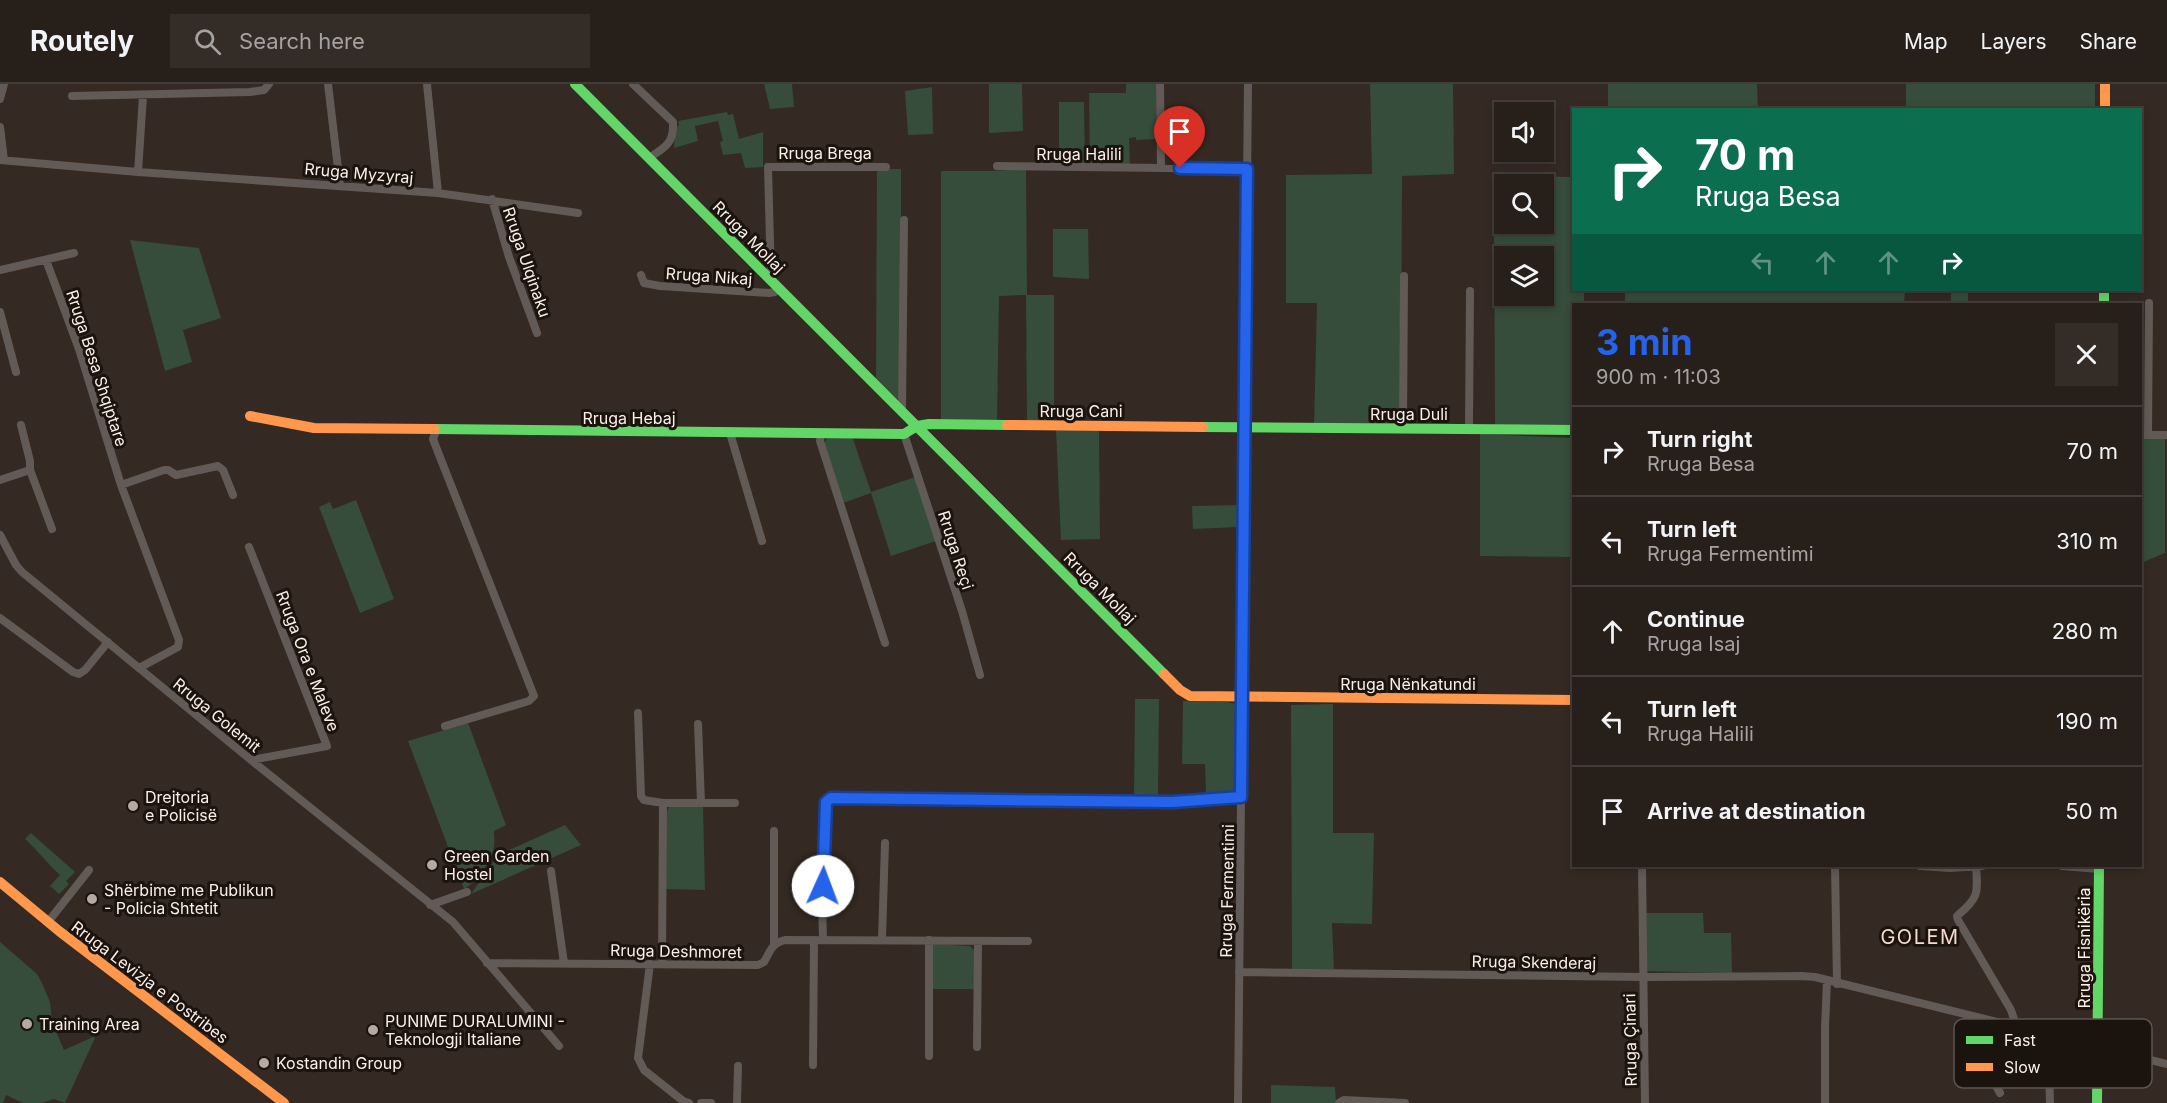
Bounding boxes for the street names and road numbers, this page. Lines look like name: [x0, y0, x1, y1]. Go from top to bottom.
street label: Rruga Brega: [778, 143, 872, 163]
street label: Rruga Halili: [1036, 144, 1122, 164]
street label: Rruga Myzyraj: [304, 158, 414, 188]
street label: Rruga Mollaj: [709, 197, 789, 277]
street label: Rruga Ulqinaku: [499, 204, 555, 320]
street label: Rruga Nikaj: [665, 263, 753, 289]
street label: Rruga Besa Shqiptare: [62, 287, 132, 449]
street label: Rruga Cani: [1039, 401, 1123, 421]
street label: Rruga Duli: [1370, 404, 1448, 424]
street label: Rruga Hebaj: [582, 408, 676, 428]
street label: Rruga Reçi: [934, 508, 978, 592]
street label: Rruga Mollaj: [1060, 548, 1140, 628]
street label: Rruga Ora e Maleve: [272, 588, 344, 734]
street label: Rruga Golemit: [169, 674, 265, 756]
street label: Rruga Nënkatundi: [1340, 674, 1476, 694]
street label: Rruga Fermentimi: [1216, 824, 1238, 958]
street label: Rruga Fisnikëria: [2074, 887, 2094, 1009]
street label: Rruga Levizja e Postribes: [68, 916, 232, 1048]
street label: Rruga Deshmoret: [610, 940, 742, 962]
street label: Rruga Skenderaj: [1472, 951, 1596, 973]
street label: Rruga Çinari: [1619, 993, 1641, 1087]

